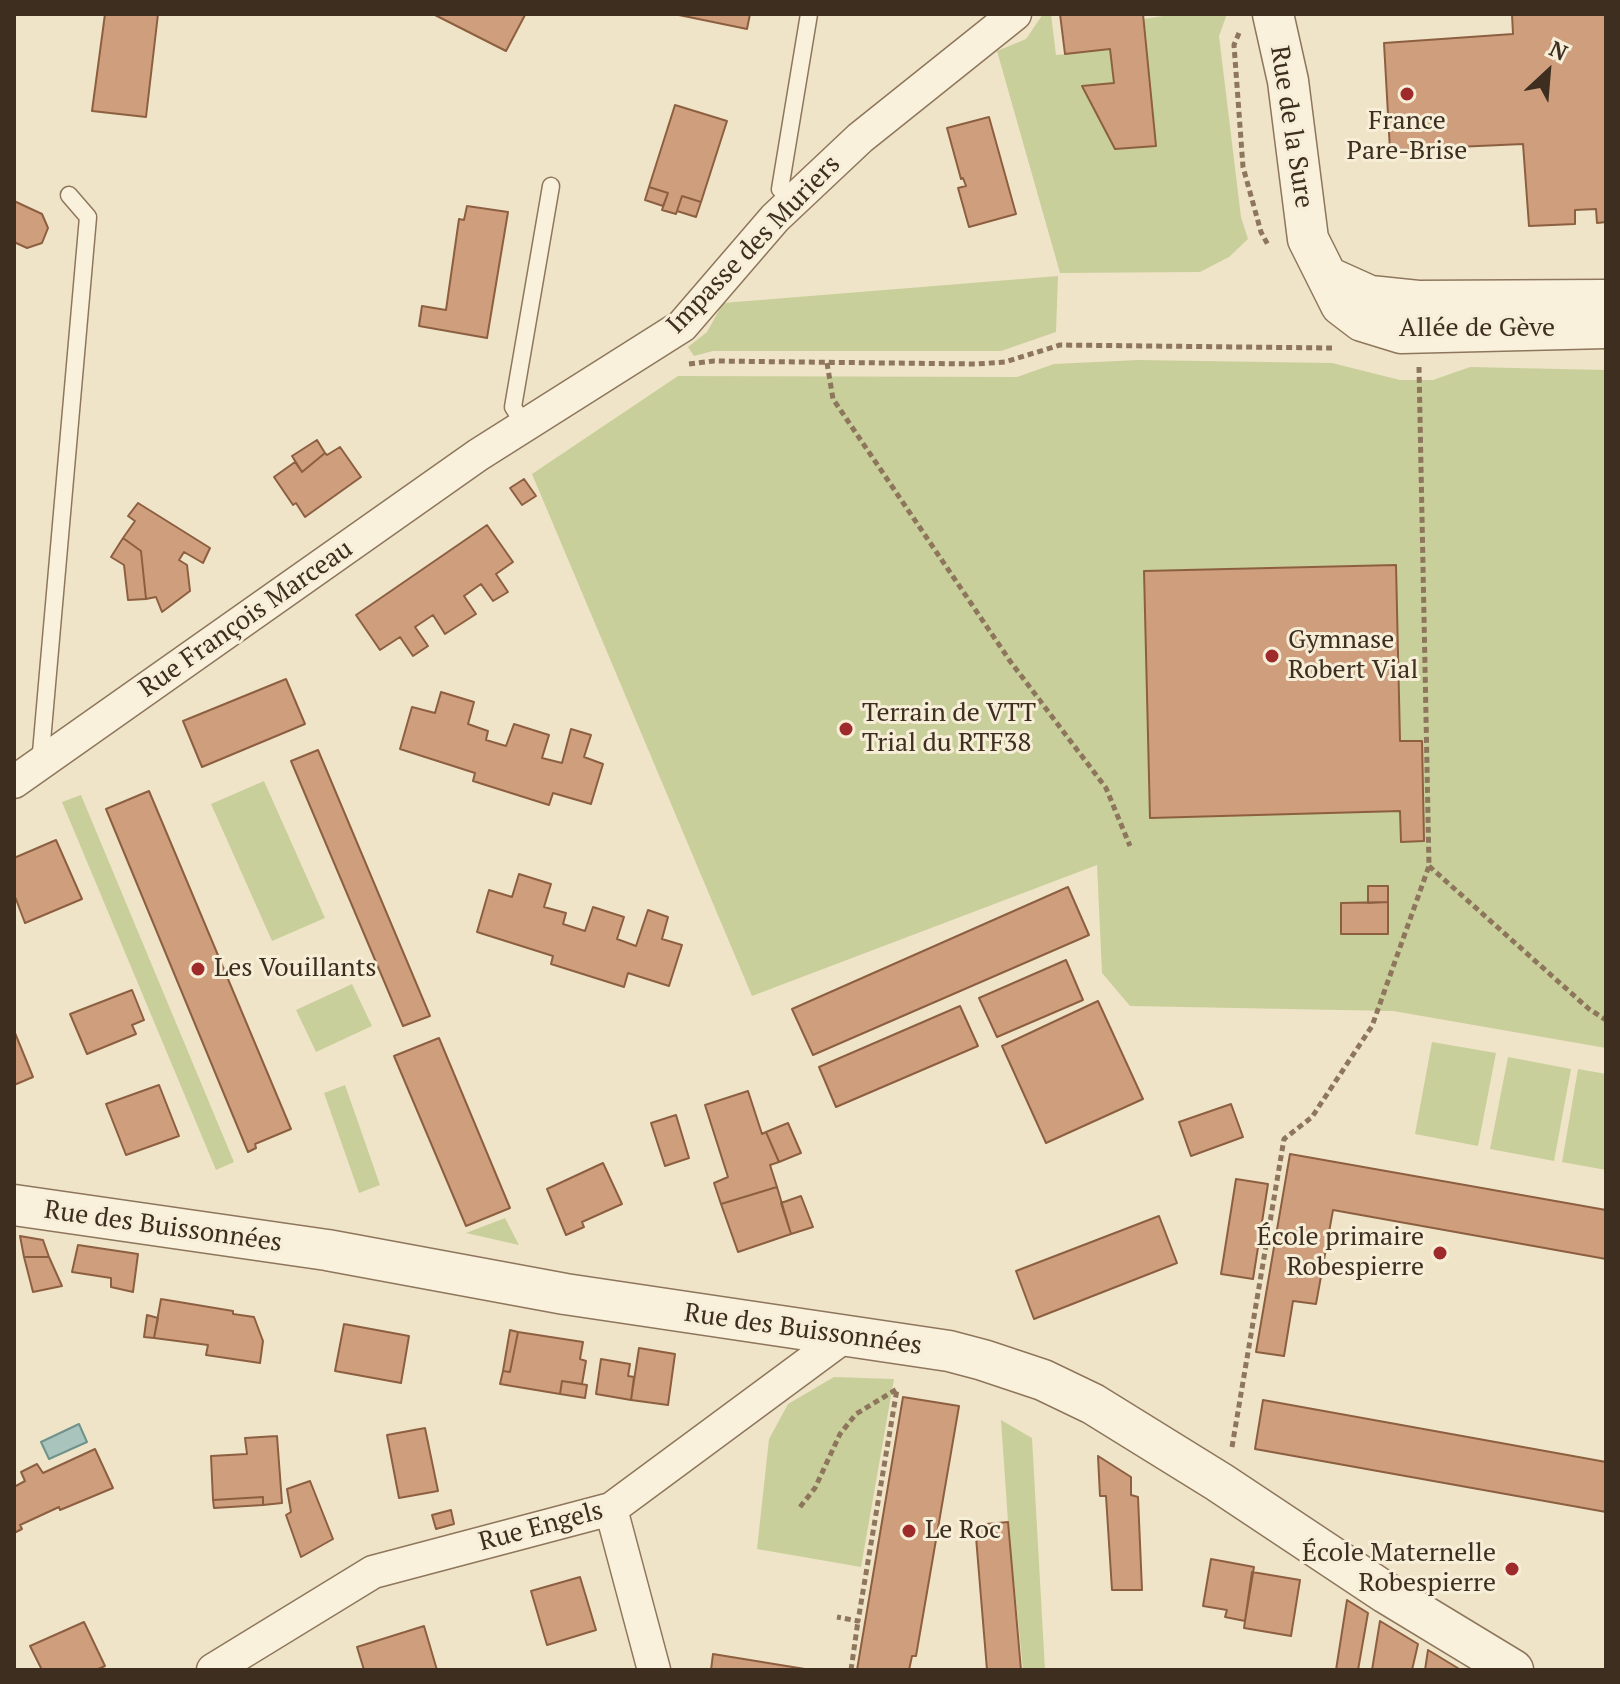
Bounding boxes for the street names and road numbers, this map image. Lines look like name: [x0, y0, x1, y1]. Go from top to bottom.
street label: Rue de la Sure: [1263, 44, 1319, 210]
street label: Impasse des Muriers: [661, 149, 847, 341]
street label: Allée de Gève: [1399, 313, 1555, 345]
street label: Rue François Marceau: [133, 534, 359, 704]
street label: Rue des Buissonnées: [42, 1195, 284, 1259]
street label: Rue des Buissonnées: [682, 1298, 924, 1362]
street label: Rue Engels: [475, 1495, 607, 1559]

